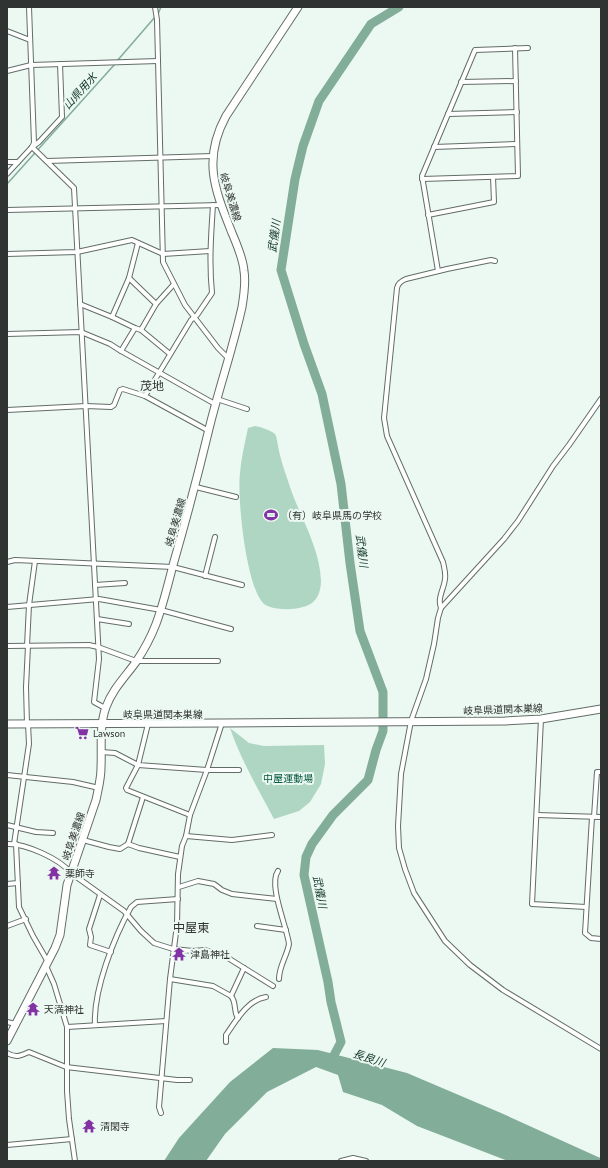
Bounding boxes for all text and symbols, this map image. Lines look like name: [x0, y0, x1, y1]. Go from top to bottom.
water label: 山県用水: [60, 69, 101, 112]
street label: 岐阜美濃線: [217, 171, 244, 223]
water label: 武儀川: [265, 218, 283, 253]
district label: 茂地: [140, 378, 164, 393]
street label: 岐阜美濃線: [162, 496, 189, 548]
sports icon: （有）岐阜県馬の学校: [263, 507, 279, 523]
place label: （有）岐阜県馬の学校: [282, 509, 382, 522]
water label: 武儀川: [353, 534, 371, 569]
street label: 岐阜県道関本巣線: [463, 702, 543, 717]
street label: 岐阜県道関本巣線: [123, 708, 203, 721]
supermarket icon: Lawson: [74, 725, 90, 741]
place label: Lawson: [93, 727, 125, 740]
park label: 中屋運動場: [263, 772, 313, 785]
street label: 岐阜美濃線: [59, 810, 88, 862]
temple icon: 薬師寺: [46, 865, 62, 881]
place label: 薬師寺: [65, 867, 95, 880]
water label: 武儀川: [310, 874, 330, 911]
district label: 中屋東: [173, 920, 209, 935]
temple icon: 津島神社: [171, 946, 187, 962]
place label: 津島神社: [190, 948, 230, 961]
temple icon: 天満神社: [25, 1001, 41, 1017]
place label: 天満神社: [44, 1003, 84, 1016]
water label: 長良川: [351, 1046, 388, 1070]
temple icon: 清閑寺: [81, 1118, 97, 1134]
place label: 清閑寺: [100, 1120, 130, 1133]

